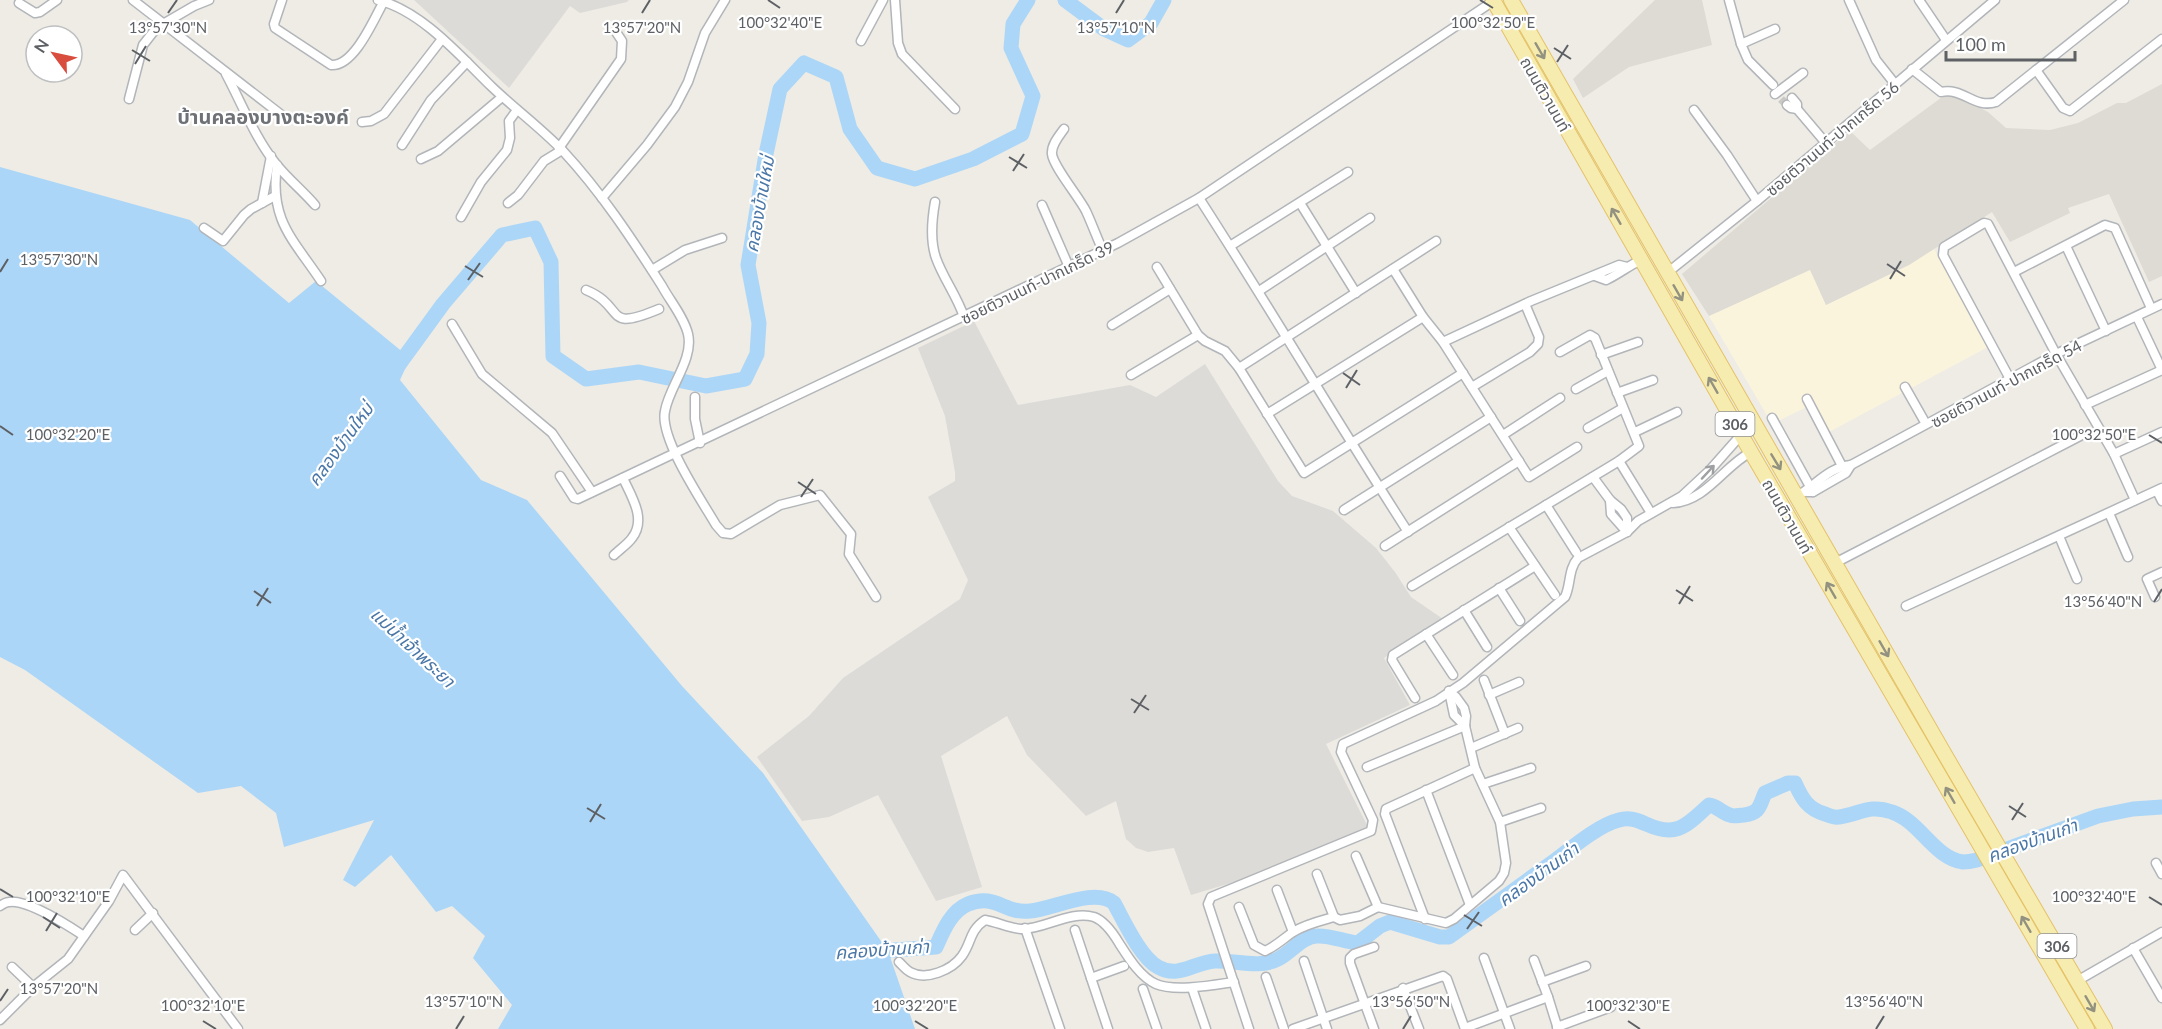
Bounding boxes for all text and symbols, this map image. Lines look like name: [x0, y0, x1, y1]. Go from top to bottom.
text: 100°32'40"E: [738, 13, 822, 31]
text: 100°32'50"E: [1451, 13, 1535, 31]
text: 13°57'30"N: [129, 18, 207, 36]
text: 13°57'20"N: [603, 18, 681, 36]
text: 13°57'10"N: [1077, 18, 1155, 36]
north arrow: [24, 24, 84, 84]
scale bar: [1946, 24, 2075, 62]
text: 100 m: [1955, 33, 2006, 55]
text: N: [30, 35, 52, 56]
one-way arrow: [1534, 42, 1546, 59]
street label: ถนนติวานนท์: [1517, 53, 1575, 135]
street label: ซอยติวานนท์-ปากเกร็ด 56: [1762, 77, 1902, 199]
district label: บ้านคลองบางตะองค์: [177, 104, 349, 128]
water label: คลองบ้านใหม่: [740, 151, 779, 254]
one-way arrow: [1609, 207, 1621, 224]
street label: ซอยติวานนท์-ปากเกร็ด 39: [957, 237, 1117, 327]
text: 13°57'30"N: [20, 250, 98, 268]
one-way arrow: [1673, 284, 1685, 301]
street label: ซอยติวานนท์-ปากเกร็ด 54: [1927, 335, 2085, 431]
one-way arrow: [1706, 377, 1718, 394]
water label: คลองบ้านใหม่: [302, 396, 379, 490]
road number: 306: [1716, 412, 1754, 436]
text: 100°32'20"E: [26, 425, 110, 443]
text: 100°32'50"E: [2052, 425, 2136, 443]
one-way arrow: [1771, 453, 1783, 470]
one-way arrow: [1701, 464, 1715, 479]
street label: ถนนติวานนท์: [1759, 475, 1817, 557]
one-way arrow: [1825, 582, 1837, 599]
text: 13°56'40"N: [2064, 592, 2142, 610]
water label: แม่น้ำเจ้าพระยา: [366, 602, 461, 692]
one-way arrow: [1879, 640, 1891, 657]
one-way arrow: [1944, 787, 1956, 804]
water label: คลองบ้านเก่า: [1984, 813, 2081, 866]
water label: คลองบ้านเก่า: [1494, 837, 1583, 911]
text: 100°32'10"E: [26, 887, 110, 905]
text: 100°32'40"E: [2052, 887, 2136, 905]
one-way arrow: [2019, 916, 2031, 933]
road number: 306: [2038, 934, 2076, 958]
water label: คลองบ้านเก่า: [834, 935, 930, 963]
text: 13°57'20"N: [20, 979, 98, 997]
text: 13°57'10"N: [425, 992, 503, 1010]
text: 13°56'50"N: [1372, 992, 1450, 1010]
text: 13°56'40"N: [1845, 992, 1923, 1010]
one-way arrow: [2085, 995, 2097, 1012]
text: 100°32'10"E: [161, 996, 245, 1014]
text: 100°32'20"E: [873, 996, 957, 1014]
text: 100°32'30"E: [1586, 996, 1670, 1014]

